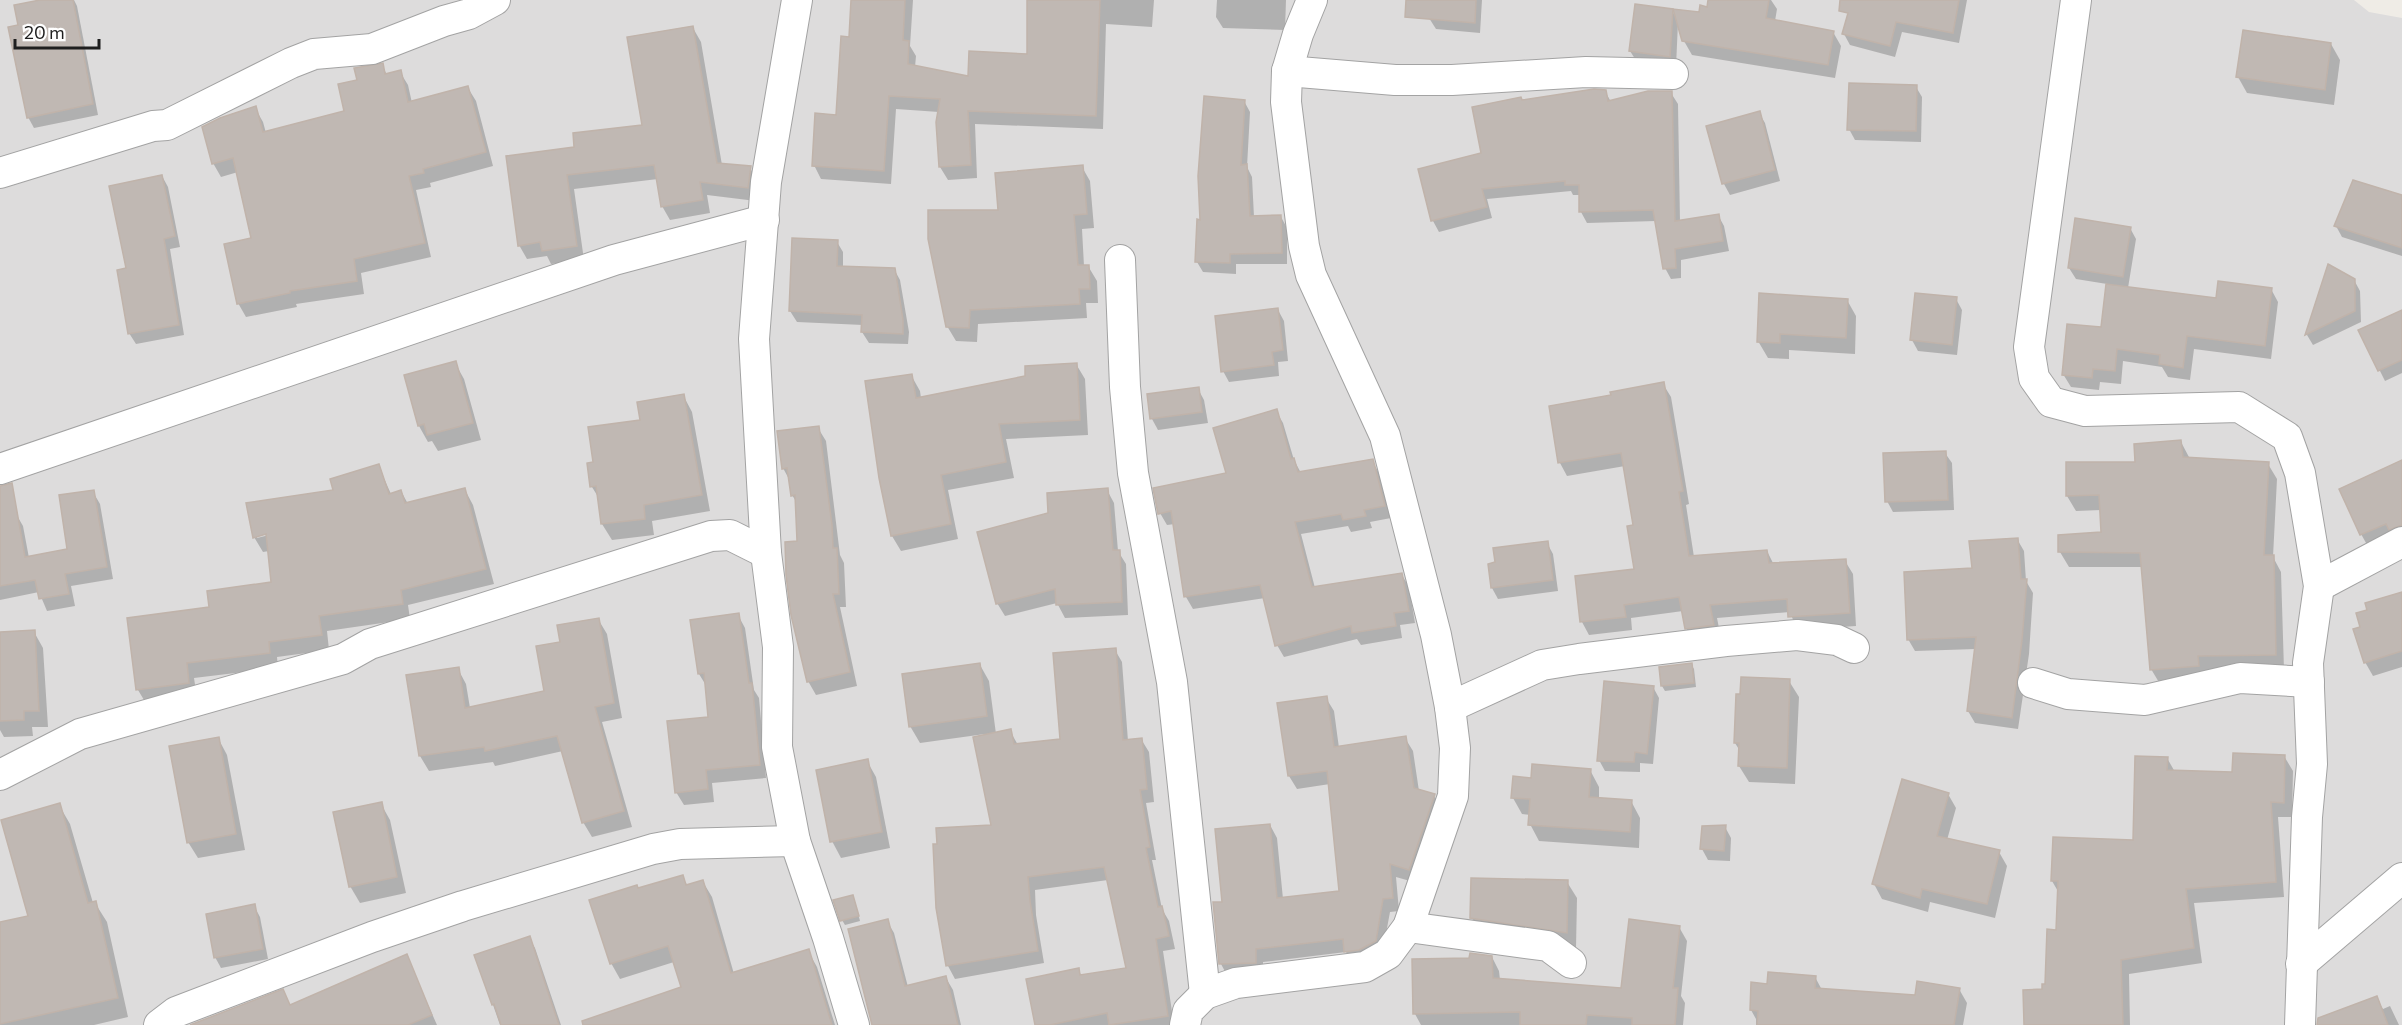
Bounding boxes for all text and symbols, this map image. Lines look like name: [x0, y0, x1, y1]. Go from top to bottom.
scale bar: [15, 12, 99, 50]
text: 20 m: [24, 21, 65, 43]

